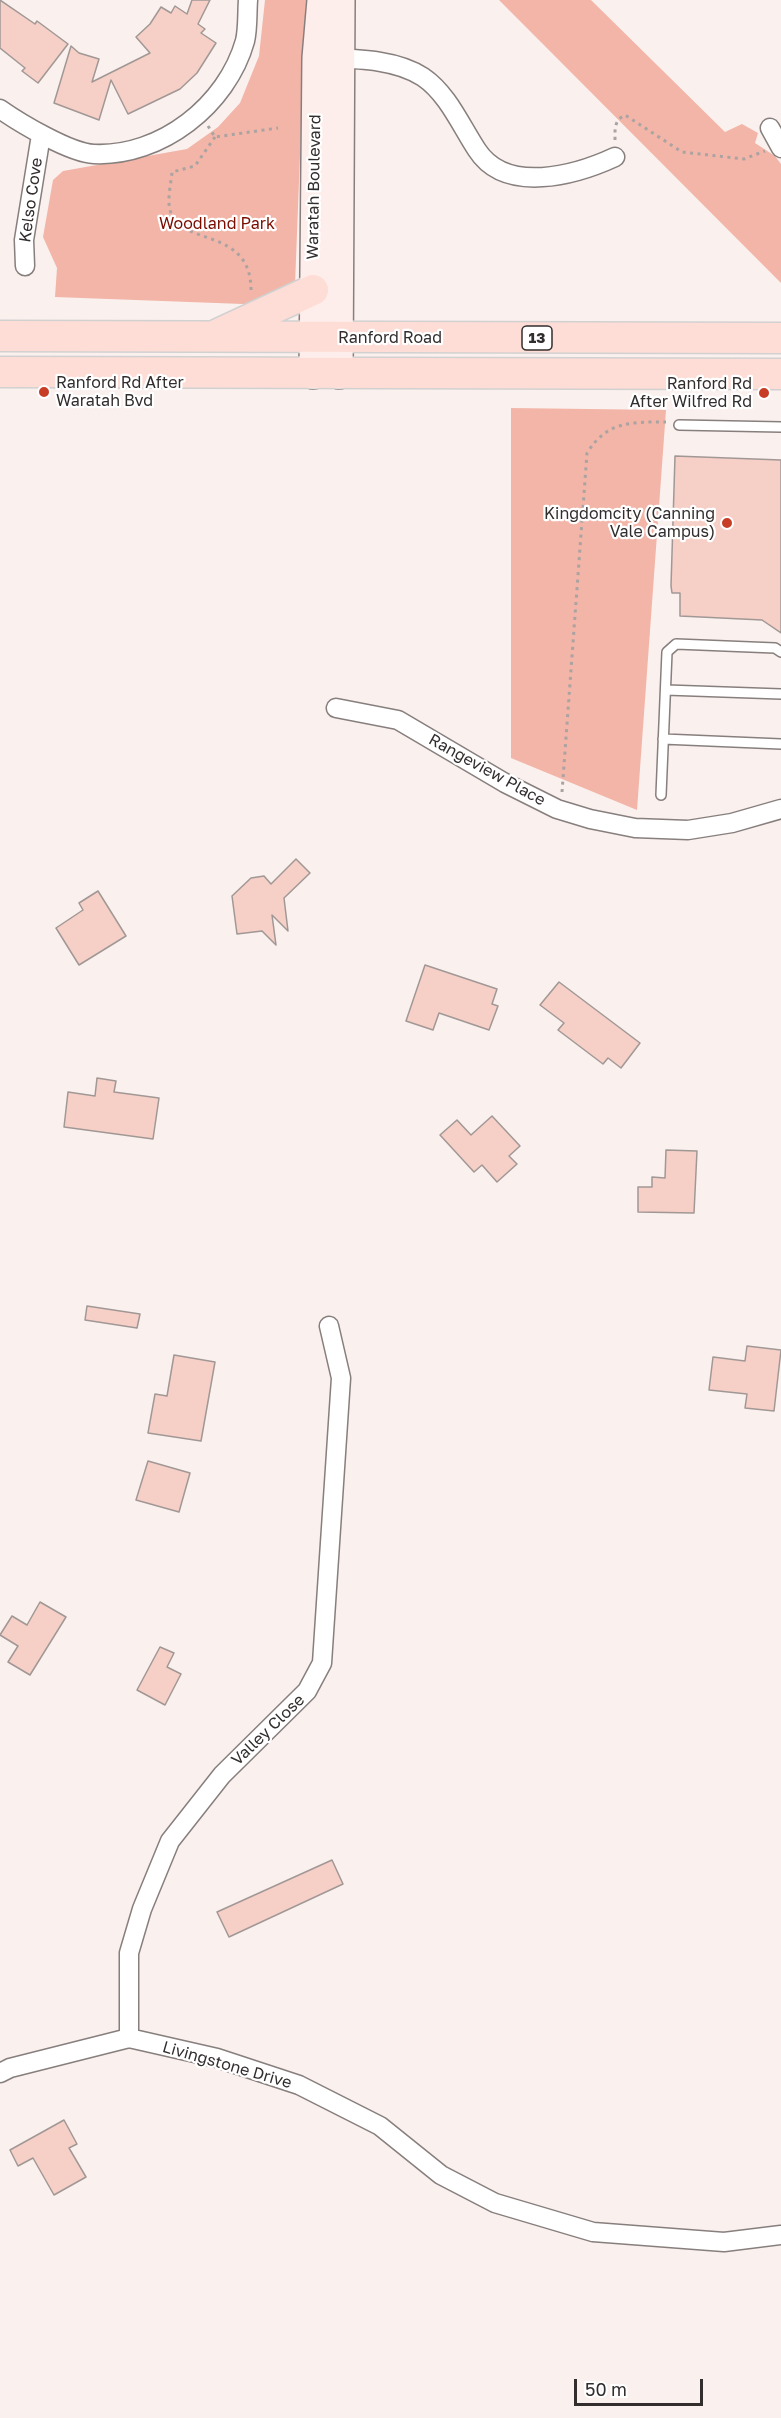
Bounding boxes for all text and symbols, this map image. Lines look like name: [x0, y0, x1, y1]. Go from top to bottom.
street label: Waratah Boulevard: [303, 114, 325, 260]
street label: Kelso Cove: [16, 156, 46, 244]
park label: Woodland Park: [159, 214, 275, 234]
road number: 13: [522, 326, 552, 350]
street label: Ranford Road: [338, 328, 442, 348]
place label: Ranford Rd After Waratah Bvd: [56, 373, 184, 411]
place label: Ranford Rd After Wilfred Rd: [630, 374, 752, 412]
marker: Ranford Rd After Waratah Bvd: [37, 385, 51, 399]
marker: Ranford Rd After Wilfred Rd: [757, 386, 771, 400]
place label: Kingdomcity (Canning Vale Campus): [544, 504, 715, 542]
marker: Kingdomcity (Canning Vale Campus): [720, 516, 734, 530]
street label: Rangeview Place: [425, 730, 549, 810]
street label: Valley Close: [228, 1690, 308, 1770]
street label: Livingstone Drive: [160, 2037, 294, 2093]
scale bar: [577, 2367, 706, 2405]
text: 50 m: [585, 2378, 627, 2400]

